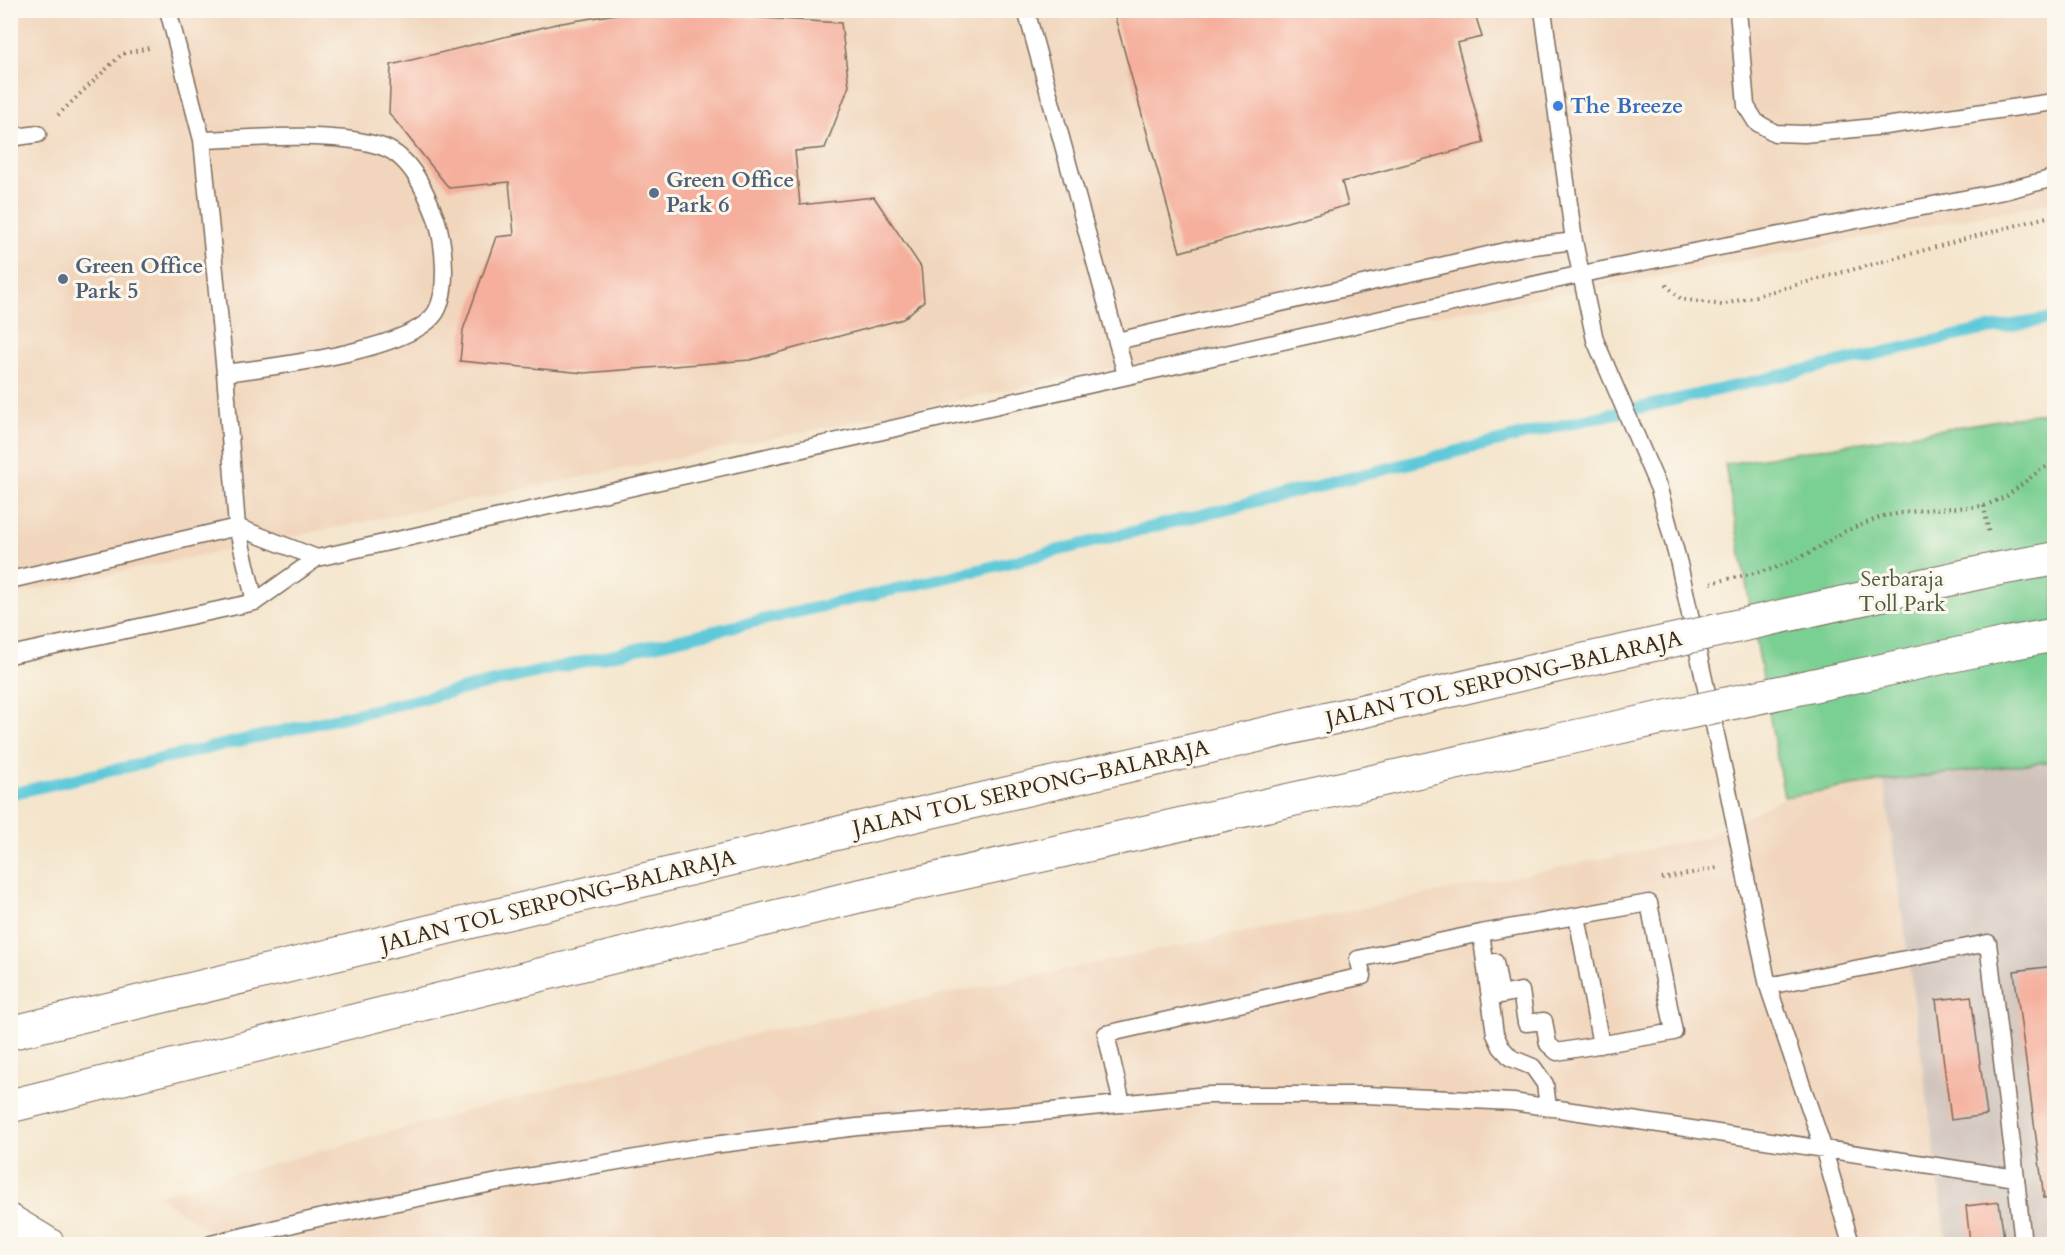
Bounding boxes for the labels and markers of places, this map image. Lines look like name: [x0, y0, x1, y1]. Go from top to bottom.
place label: The Breeze: [1570, 91, 1683, 121]
marker: The Breeze: [1551, 99, 1565, 113]
place label: Green Office Park 6: [666, 165, 794, 220]
marker: Green Office Park 6: [647, 186, 661, 200]
place label: Green Office Park 5: [75, 251, 203, 306]
marker: Green Office Park 5: [56, 272, 70, 286]

